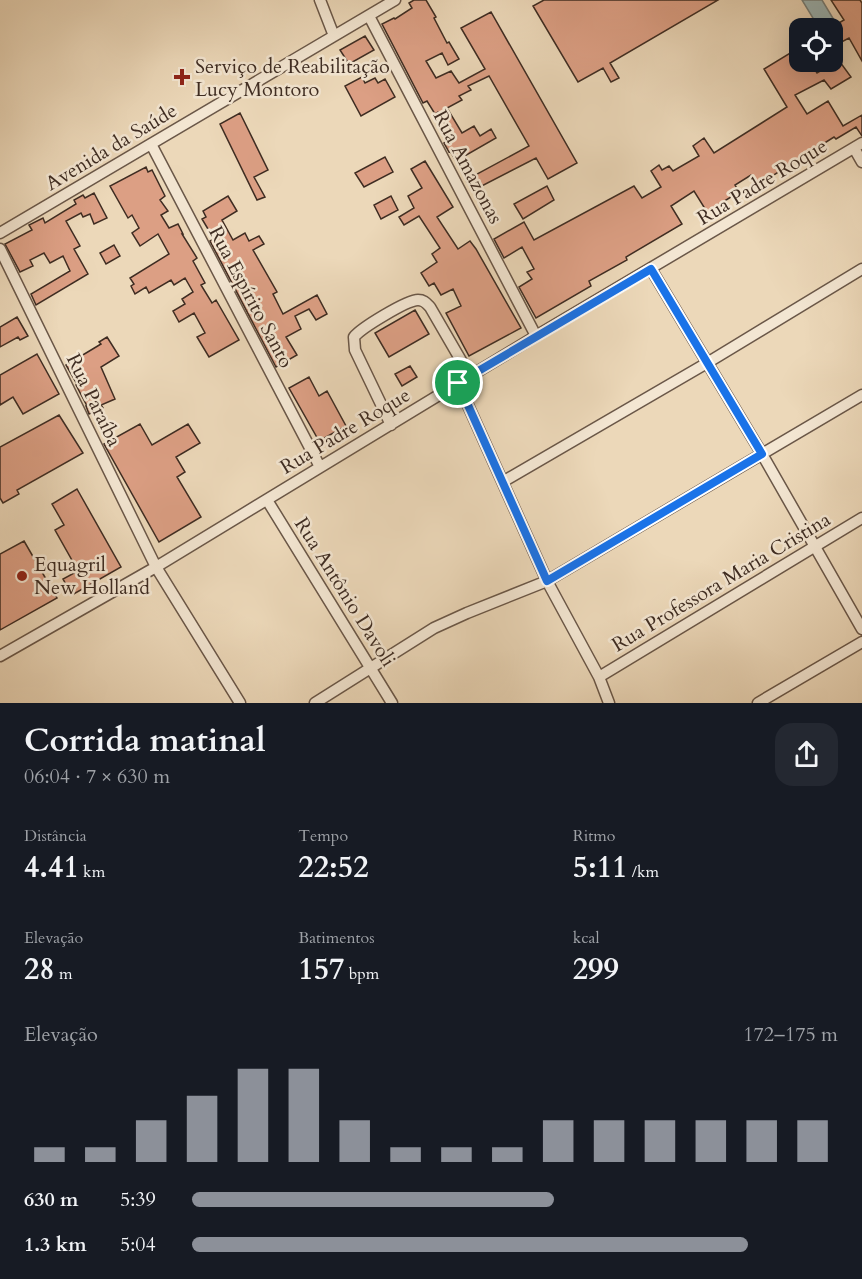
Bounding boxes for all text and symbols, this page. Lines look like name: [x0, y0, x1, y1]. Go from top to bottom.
map controls: [789, 18, 843, 72]
button: locate: [789, 18, 843, 72]
place label: Serviço de Reabilitação Lucy Montoro: [195, 53, 390, 103]
marker: Serviço de Reabilitação Lucy Montoro: [173, 68, 191, 86]
street label: Avenida da Saúde: [40, 97, 182, 197]
street label: Rua Amazonas: [427, 105, 509, 229]
street label: Rua Padre Roque: [692, 133, 832, 231]
street label: Rua Espírito Santo: [202, 221, 300, 373]
street label: Rua Paraíba: [60, 349, 128, 451]
pin: [432, 357, 483, 408]
icon: arrive: [441, 366, 474, 399]
street label: Rua Padre Roque: [275, 382, 415, 480]
street label: Rua Professora Maria Cristina: [607, 506, 836, 658]
street label: Rua Antônio Davoli: [288, 512, 402, 672]
place label: Equagril New Holland: [34, 551, 150, 601]
marker: Equagril New Holland: [15, 569, 29, 583]
text: Corrida matinal: [24, 718, 266, 763]
button: share: [775, 723, 838, 786]
text: 06:04 · 7 × 630 m: [24, 763, 170, 790]
text: Distância: [24, 825, 87, 847]
text: Tempo: [298, 825, 348, 847]
text: Ritmo: [573, 825, 615, 847]
text: 4.41: [24, 847, 79, 888]
text: 22:52: [298, 847, 369, 888]
text: 5:11: [573, 847, 627, 888]
text: km: [79, 861, 105, 883]
text: /km: [627, 861, 659, 883]
text: Elevação: [24, 927, 83, 949]
text: Batimentos: [298, 927, 375, 949]
text: kcal: [573, 927, 600, 949]
text: 28: [24, 949, 55, 990]
text: 157: [298, 949, 344, 990]
text: 299: [573, 949, 619, 990]
text: m: [55, 963, 73, 985]
text: bpm: [344, 963, 379, 985]
text: Elevação: [24, 1021, 98, 1048]
text: 172–175 m: [743, 1021, 838, 1048]
text: 630 m: [24, 1186, 79, 1213]
text: 5:39: [120, 1186, 156, 1213]
text: 1.3 km: [24, 1231, 87, 1258]
text: 5:04: [120, 1231, 156, 1258]

